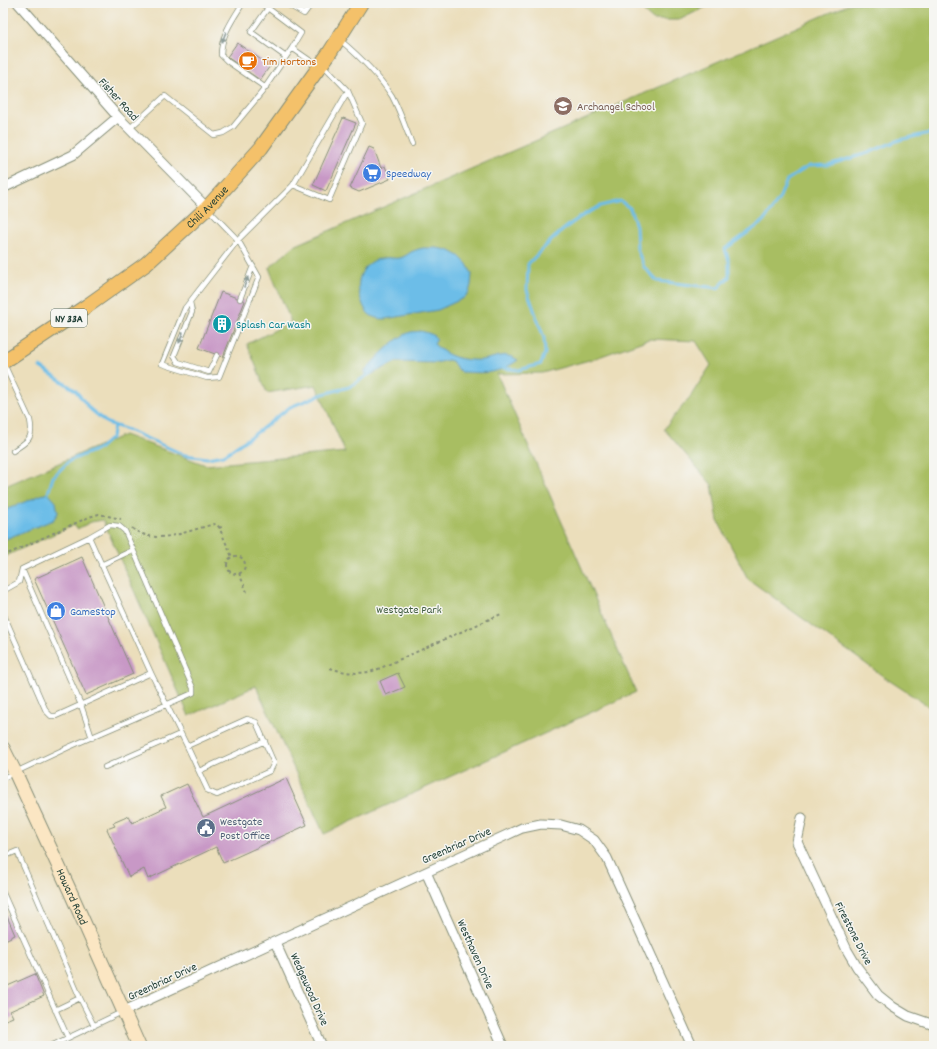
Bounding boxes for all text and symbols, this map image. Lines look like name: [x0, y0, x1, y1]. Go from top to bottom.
one-way arrow: [221, 32, 227, 44]
cafe icon: Tim Hortons: [237, 50, 259, 72]
place label: Tim Hortons: [262, 54, 316, 71]
street label: Fisher Road: [94, 75, 142, 125]
school or university icon: Archangel School: [552, 95, 574, 117]
place label: Archangel School: [577, 99, 655, 116]
supermarket icon: Speedway: [361, 162, 383, 184]
place label: Speedway: [386, 166, 432, 183]
street label: Chili Avenue: [183, 183, 233, 233]
one-way arrow: [244, 276, 250, 288]
road number: NY 33A: [51, 309, 87, 327]
building icon: Splash Car Wash: [211, 313, 233, 335]
place label: Splash Car Wash: [236, 317, 310, 334]
one-way arrow: [178, 333, 184, 345]
shop icon: GameStop: [45, 600, 67, 622]
park label: Westgate Park: [376, 602, 442, 619]
place label: GameStop: [70, 604, 116, 621]
place label: Westgate Post Office: [220, 814, 270, 845]
public building icon: Westgate Post Office: [195, 817, 217, 839]
street label: Greenbriar Drive: [419, 823, 494, 869]
street label: Howard Road: [51, 866, 91, 928]
street label: Firestone Drive: [829, 899, 876, 968]
street label: Westhaven Drive: [452, 917, 498, 992]
street label: Wedgewood Drive: [285, 950, 332, 1029]
street label: Greenbriar Drive: [125, 959, 200, 1006]

